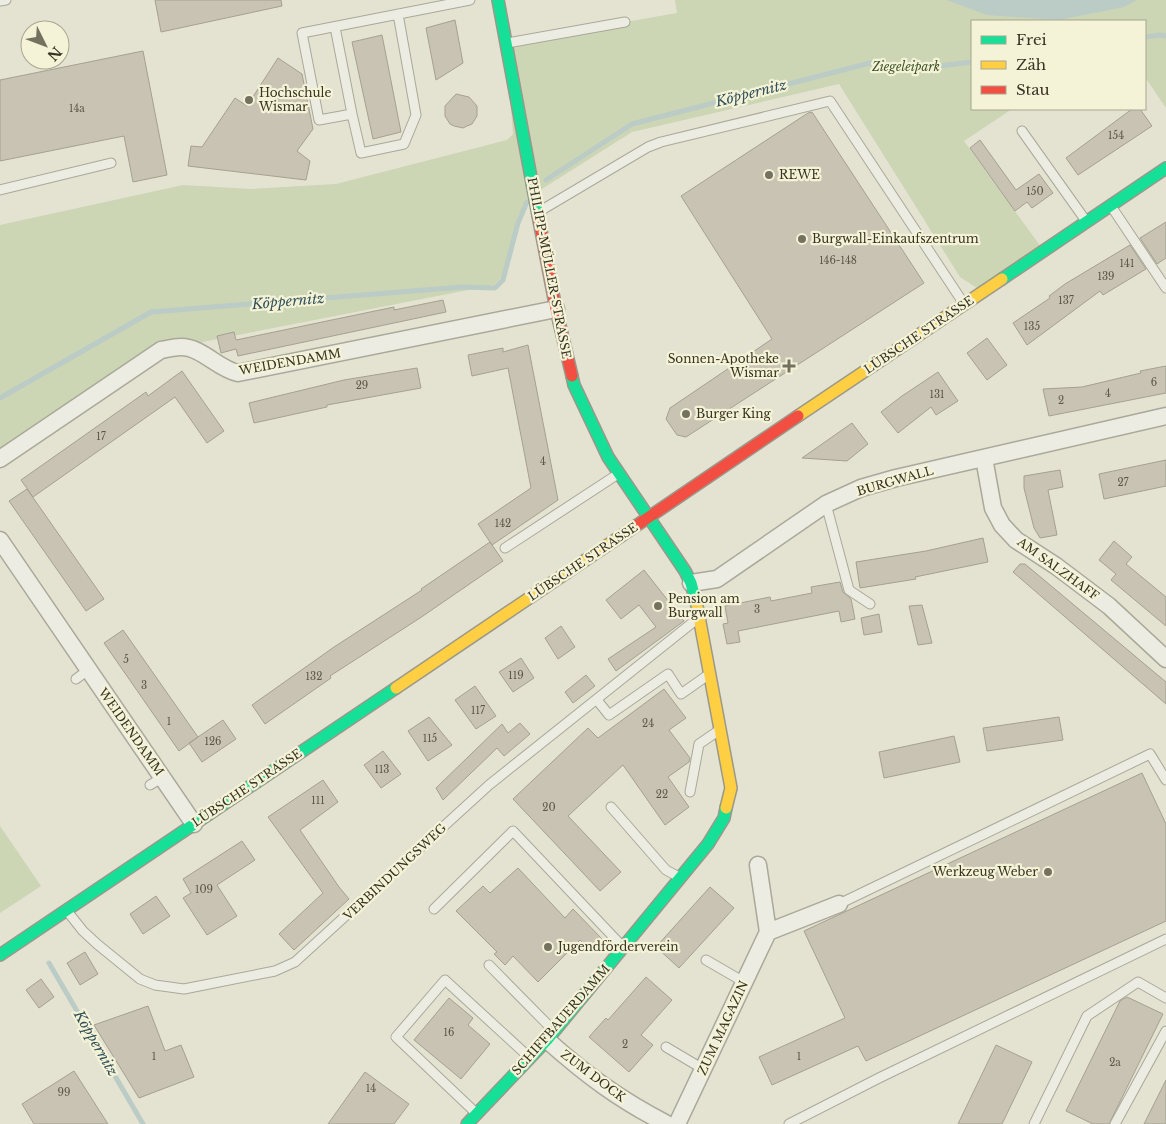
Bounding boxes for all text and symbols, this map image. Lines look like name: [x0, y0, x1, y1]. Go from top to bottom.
north arrow: [20, 20, 70, 70]
legend: [971, 20, 1146, 110]
text: Frei: [1016, 30, 1047, 49]
text: N: [44, 43, 66, 65]
text: Zäh: [1016, 55, 1046, 74]
park label: Ziegeleipark: [871, 59, 940, 74]
water label: Köppernitz: [713, 75, 789, 111]
text: Stau: [1016, 80, 1050, 99]
place label: Hochschule Wismar: [258, 85, 331, 114]
marker: Hochschule Wismar: [243, 94, 255, 106]
house number: 14a: [69, 102, 85, 115]
house number: 154: [1108, 129, 1124, 142]
place label: REWE: [779, 167, 820, 182]
marker: REWE: [763, 169, 775, 181]
street label: PHILIPP-MÜLLER-STRASSE: [525, 176, 576, 360]
house number: 150: [1026, 185, 1044, 198]
place label: Burgwall-Einkaufszentrum: [812, 231, 979, 246]
marker: Burgwall-Einkaufszentrum: [796, 233, 808, 245]
house number: 146-148: [819, 254, 857, 267]
house number: 141: [1120, 257, 1134, 270]
house number: 139: [1097, 270, 1115, 283]
water label: Köppernitz: [250, 289, 325, 313]
street label: LÜBSCHE STRASSE: [860, 291, 977, 377]
house number: 137: [1058, 294, 1075, 307]
house number: 135: [1024, 320, 1040, 333]
street label: WEIDENDAMM: [237, 345, 342, 378]
place label: Sonnen-Apotheke Wismar: [668, 351, 779, 380]
marker: Sonnen-Apotheke Wismar: [783, 360, 795, 372]
house number: 6: [1151, 376, 1157, 389]
house number: 29: [356, 379, 368, 392]
house number: 4: [1105, 387, 1111, 400]
house number: 131: [929, 388, 945, 401]
house number: 2: [1058, 394, 1064, 407]
place label: Burger King: [696, 406, 771, 421]
marker: Burger King: [680, 408, 692, 420]
house number: 17: [96, 430, 107, 443]
house number: 4: [540, 455, 546, 468]
street label: BURGWALL: [855, 462, 935, 499]
house number: 27: [1117, 476, 1130, 489]
house number: 142: [495, 517, 511, 530]
street label: LÜBSCHE STRASSE: [524, 518, 641, 604]
street label: AM SALZHAFF: [1014, 533, 1102, 603]
place label: Pension am Burgwall: [668, 591, 740, 620]
marker: Pension am Burgwall: [652, 600, 664, 612]
house number: 3: [754, 603, 760, 616]
house number: 5: [123, 653, 129, 666]
house number: 119: [508, 669, 524, 682]
house number: 132: [306, 670, 322, 683]
house number: 3: [141, 679, 147, 692]
street label: WEIDENDAMM: [95, 684, 167, 778]
house number: 117: [471, 704, 486, 717]
house number: 1: [167, 715, 171, 728]
house number: 24: [642, 717, 654, 730]
house number: 115: [423, 732, 438, 745]
house number: 126: [204, 735, 222, 748]
street label: LÜBSCHE STRASSE: [188, 744, 305, 830]
house number: 113: [374, 763, 390, 776]
house number: 22: [656, 788, 668, 801]
house number: 111: [311, 794, 325, 807]
house number: 20: [542, 801, 556, 814]
street label: VERBINDUNGSWEG: [339, 820, 450, 924]
place label: Werkzeug Weber: [932, 864, 1038, 879]
marker: Werkzeug Weber: [1042, 866, 1054, 878]
house number: 109: [195, 883, 213, 896]
place label: Jugendförderverein: [556, 939, 679, 954]
marker: Jugendförderverein: [542, 941, 554, 953]
street label: SCHIFFBAUERDAMM: [509, 961, 613, 1078]
street label: ZUM MAGAZIN: [694, 978, 751, 1078]
water label: Köppernitz: [69, 1006, 122, 1079]
house number: 16: [444, 1026, 454, 1039]
house number: 2: [622, 1038, 628, 1051]
street label: ZUM DOCK: [558, 1046, 629, 1105]
house number: 1: [152, 1050, 156, 1063]
house number: 1: [797, 1050, 801, 1063]
house number: 2a: [1109, 1056, 1121, 1069]
house number: 14: [366, 1082, 376, 1095]
house number: 99: [58, 1086, 70, 1099]

